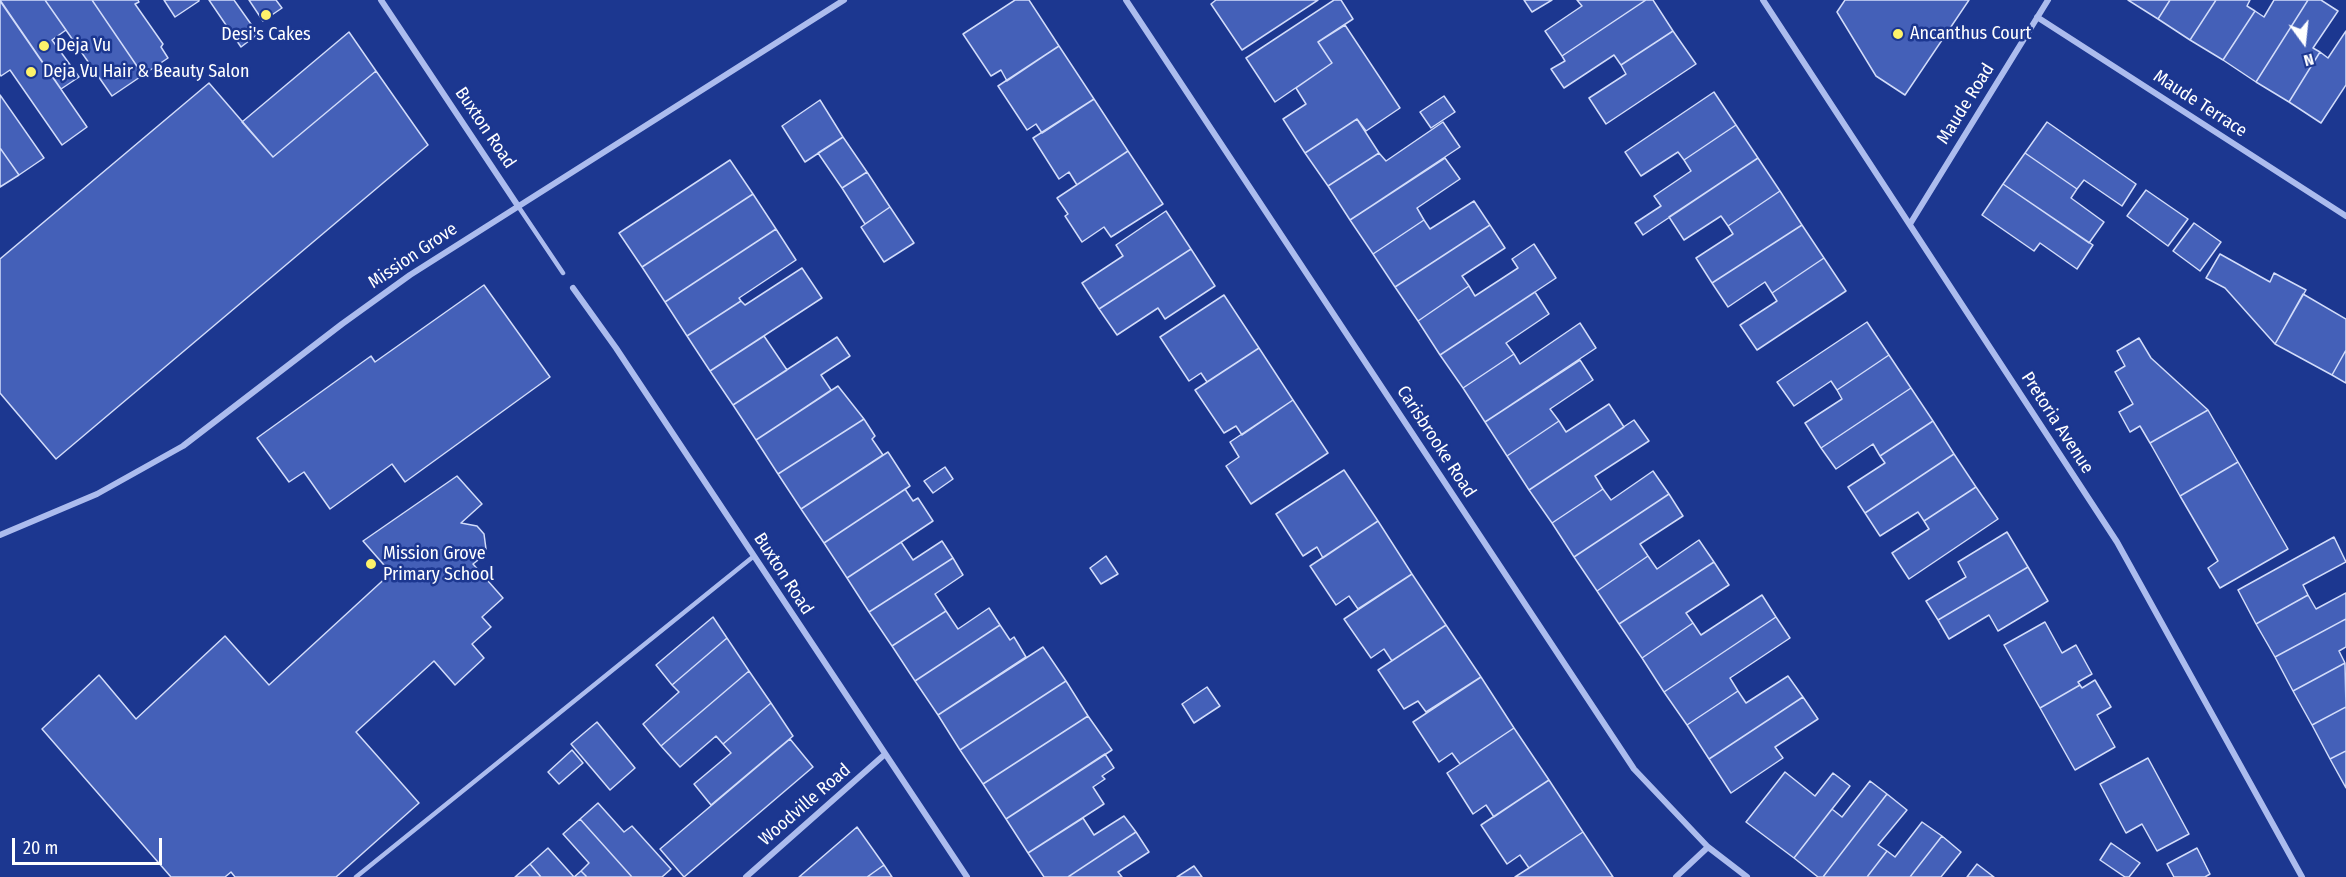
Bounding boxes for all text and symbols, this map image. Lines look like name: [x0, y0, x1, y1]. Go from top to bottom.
marker: Desi's Cakes: [259, 8, 273, 22]
north arrow: [2274, 12, 2334, 72]
place label: Ancanthus Court: [1910, 23, 2031, 45]
place label: Desi's Cakes: [221, 24, 311, 46]
marker: Ancanthus Court: [1891, 27, 1905, 41]
place label: Deja Vu: [56, 35, 111, 57]
marker: Deja Vu: [37, 39, 51, 53]
text: N: [2302, 49, 2316, 70]
street label: Maude Road: [1933, 60, 1999, 148]
place label: Deja Vu Hair & Beauty Salon: [43, 61, 249, 83]
marker: Deja Vu Hair & Beauty Salon: [24, 65, 38, 79]
street label: Maude Terrace: [2149, 66, 2251, 142]
street label: Buxton Road: [450, 83, 520, 173]
street label: Mission Grove: [364, 218, 462, 294]
street label: Pretoria Avenue: [2016, 368, 2098, 478]
street label: Carisbrooke Road: [1392, 382, 1480, 502]
street label: Buxton Road: [749, 529, 817, 619]
place label: Mission Grove Primary School: [383, 543, 494, 586]
marker: Mission Grove Primary School: [364, 557, 378, 571]
street label: Woodville Road: [755, 759, 855, 851]
scale bar: [15, 826, 165, 864]
text: 20 m: [23, 837, 58, 859]

